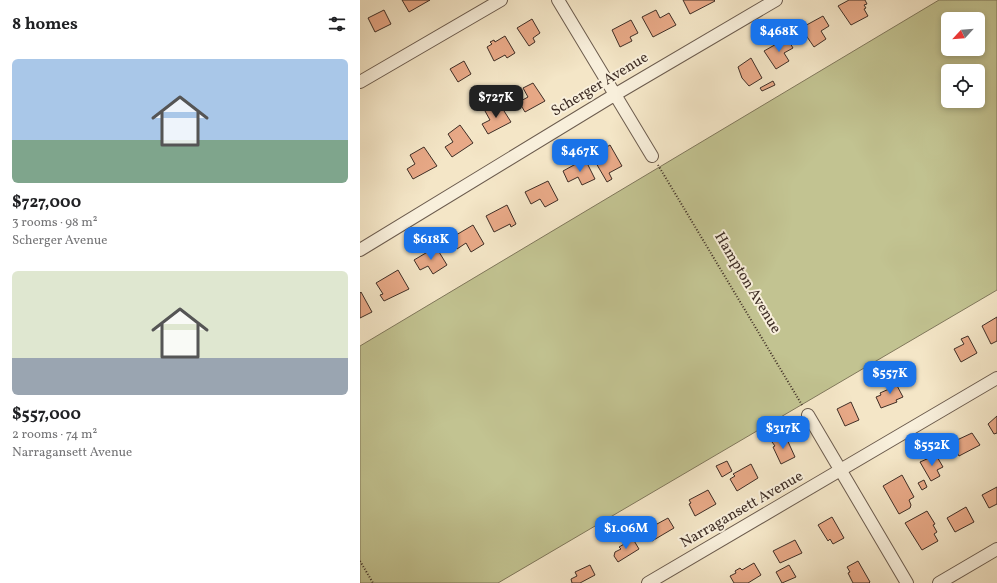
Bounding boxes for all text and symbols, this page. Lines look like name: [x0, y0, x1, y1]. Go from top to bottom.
north arrow: [941, 12, 985, 56]
map controls: [941, 12, 985, 108]
text: 8 homes: [12, 13, 78, 36]
icon: filters: [326, 13, 348, 35]
pin: $468K: [751, 19, 807, 53]
text: $468K: [760, 23, 798, 41]
street label: Scherger Avenue: [547, 48, 653, 122]
button: locate: [941, 64, 985, 108]
icon: home: [144, 85, 216, 157]
pin: $727K: [468, 85, 524, 119]
text: $727K: [478, 89, 514, 107]
pin: $467K: [552, 139, 608, 173]
text: $467K: [561, 143, 599, 161]
text: $727,000: [12, 191, 81, 214]
text: 3 rooms · 98 m²: [12, 214, 98, 232]
pin: $618K: [403, 227, 459, 261]
street label: Hampton Avenue: [708, 228, 786, 338]
text: $618K: [413, 231, 449, 249]
text: Scherger Avenue: [12, 232, 107, 250]
icon: home: [144, 297, 216, 369]
pin: $557K: [862, 361, 918, 395]
text: $557K: [872, 365, 908, 383]
text: $557,000: [12, 403, 81, 426]
pin: $317K: [755, 416, 811, 450]
text: $317K: [766, 420, 800, 438]
text: 2 rooms · 74 m²: [12, 426, 97, 444]
pin: $552K: [904, 433, 960, 467]
text: $552K: [914, 437, 950, 455]
text: Narragansett Avenue: [12, 444, 132, 462]
street label: Narragansett Avenue: [677, 466, 807, 554]
pin: $1.06M: [593, 516, 659, 550]
text: $1.06M: [604, 520, 648, 538]

